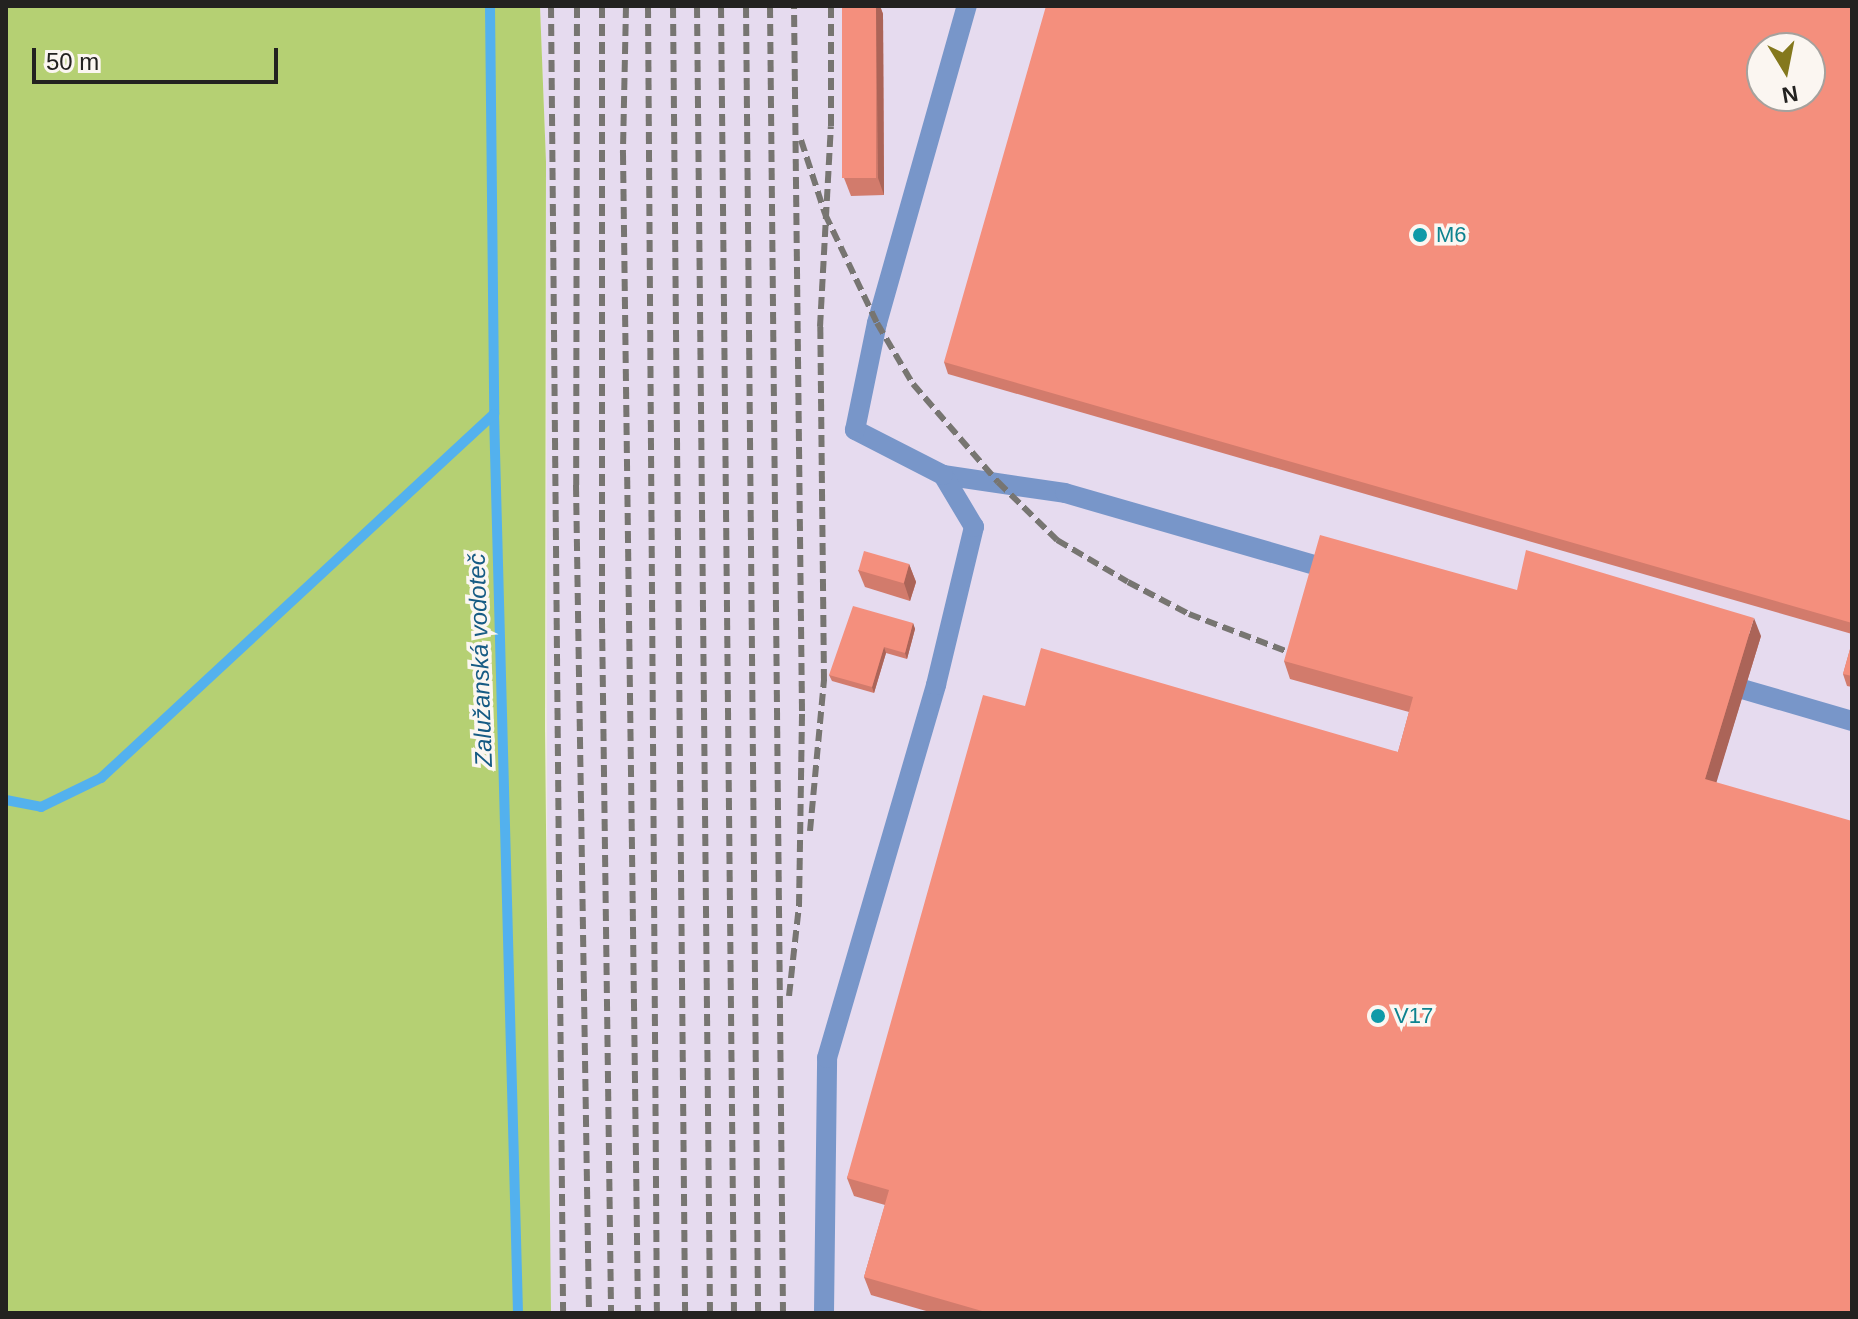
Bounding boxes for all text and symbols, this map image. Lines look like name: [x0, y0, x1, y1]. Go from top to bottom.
scale bar: [36, 32, 282, 82]
north arrow: [1746, 32, 1826, 112]
text: 50 m: [46, 48, 99, 75]
text: N: [1780, 80, 1800, 108]
place label: M6: [1436, 222, 1467, 248]
marker: M6: [1411, 226, 1429, 244]
water label: Zalužanská vodoteč: [462, 553, 498, 767]
place label: V17: [1394, 1003, 1433, 1029]
marker: V17: [1369, 1007, 1387, 1025]

